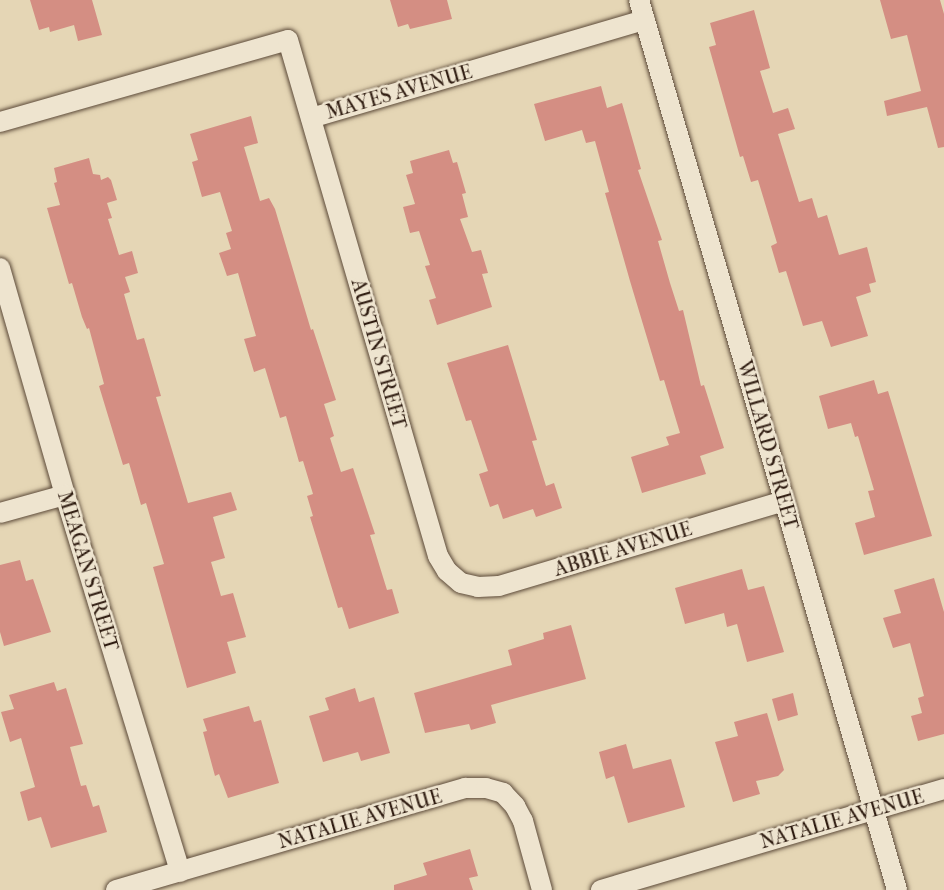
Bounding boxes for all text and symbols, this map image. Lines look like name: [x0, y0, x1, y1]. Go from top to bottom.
street label: MAYES AVENUE: [323, 60, 475, 124]
street label: AUSTIN STREET: [346, 276, 412, 432]
street label: WILLARD STREET: [732, 358, 804, 532]
street label: MEAGAN STREET: [52, 488, 124, 654]
street label: ABBIE AVENUE: [551, 517, 695, 581]
street label: NATALIE AVENUE: [275, 784, 445, 854]
street label: NATALIE AVENUE: [757, 784, 927, 854]

